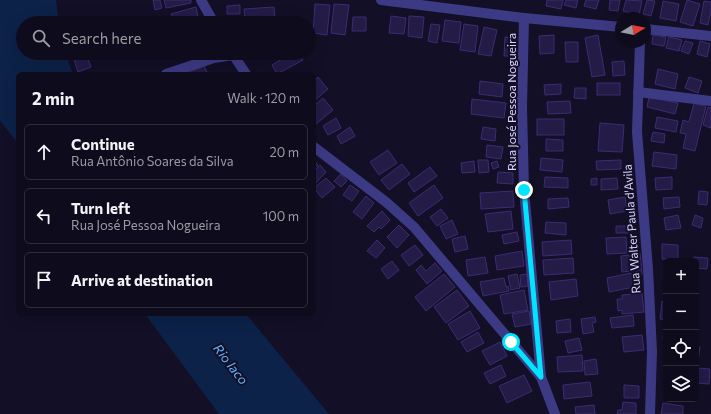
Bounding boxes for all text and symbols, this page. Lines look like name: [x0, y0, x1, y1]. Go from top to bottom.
north arrow: [615, 12, 651, 48]
search box: [16, 16, 316, 60]
icon: search: [30, 27, 52, 49]
text: Search here: [62, 29, 141, 47]
street label: Rua José Pessoa Nogueira: [504, 33, 519, 171]
text: 2 min: [32, 88, 74, 109]
text: Walk · 120 m: [227, 90, 300, 106]
text: Continue: [71, 135, 135, 153]
icon: ahead: [33, 141, 55, 163]
text: 20 m: [270, 144, 299, 160]
text: Rua Antônio Soares da Silva: [71, 153, 233, 169]
street label: Rua Walter Paula d'Avila: [619, 164, 643, 294]
route end: [515, 181, 533, 199]
text: Turn left: [71, 199, 130, 217]
icon: left: [33, 205, 55, 227]
text: 100 m: [263, 208, 299, 224]
text: Rua José Pessoa Nogueira: [71, 217, 220, 233]
map controls: [663, 258, 699, 402]
button: +: [663, 258, 699, 294]
icon: arrive: [33, 269, 55, 291]
text: Arrive at destination: [71, 271, 213, 289]
button: −: [663, 294, 699, 330]
button: locate: [663, 330, 699, 366]
route start: [502, 333, 520, 351]
water label: Rio Iaco: [210, 341, 252, 388]
button: layers: [663, 366, 699, 402]

